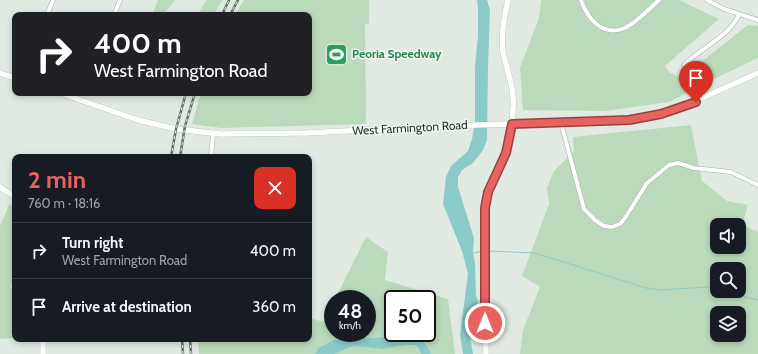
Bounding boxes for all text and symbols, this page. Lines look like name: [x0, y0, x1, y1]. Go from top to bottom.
text: 400 m: [94, 26, 182, 60]
icon: right: [28, 28, 80, 80]
sports icon: Peoria Speedway: [324, 41, 350, 67]
place label: Peoria Speedway: [352, 46, 442, 61]
text: West Farmington Road: [94, 60, 268, 82]
pin: [679, 61, 713, 102]
icon: arrive: [685, 67, 707, 89]
street label: West Farmington Road: [352, 117, 468, 138]
text: 2 min: [28, 165, 86, 194]
button: close: [254, 167, 296, 209]
text: 760 m · 18:16: [28, 195, 100, 211]
map controls: [710, 218, 746, 342]
button: sound: [710, 218, 746, 254]
text: Turn right: [62, 234, 123, 252]
icon: right: [28, 240, 50, 262]
text: 400 m: [250, 242, 296, 260]
text: West Farmington Road: [62, 252, 187, 268]
button: search: [710, 262, 746, 298]
speed limit sign: 50: [384, 290, 436, 342]
icon: arrive: [28, 296, 50, 318]
text: Arrive at destination: [62, 298, 192, 316]
text: 360 m: [252, 298, 296, 316]
text: 48: [338, 299, 362, 323]
position arrow: [464, 302, 506, 344]
button: layers: [710, 306, 746, 342]
text: km/h: [339, 319, 361, 332]

